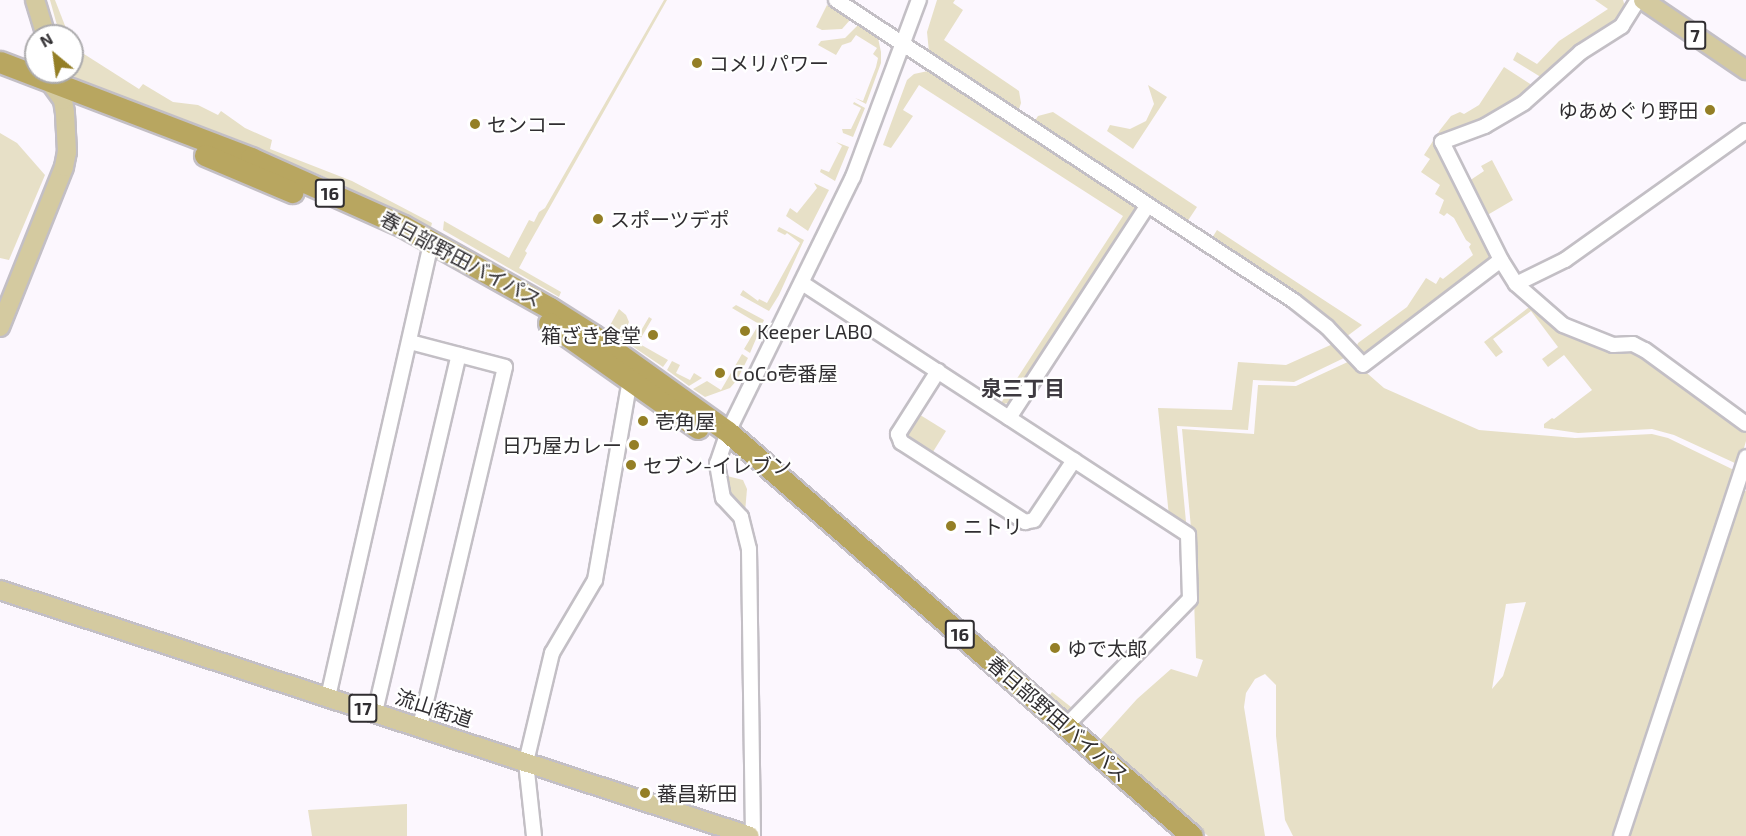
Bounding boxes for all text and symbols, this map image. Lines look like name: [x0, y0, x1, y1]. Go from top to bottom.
road number: 7: [1683, 20, 1707, 50]
north arrow: [24, 24, 84, 84]
text: N: [36, 28, 56, 51]
place label: コメリパワー: [709, 51, 829, 75]
marker: コメリパワー: [690, 56, 704, 70]
place label: ゆあめぐり野田: [1558, 98, 1698, 122]
marker: ゆあめぐり野田: [1703, 103, 1717, 117]
place label: センコー: [487, 112, 567, 136]
marker: センコー: [468, 117, 482, 131]
road number: 16: [314, 178, 346, 208]
street label: 春日部野田バイパス: [376, 206, 546, 312]
place label: スポーツデポ: [610, 207, 730, 231]
marker: スポーツデポ: [591, 212, 605, 226]
place label: Keeper LABO: [757, 319, 873, 343]
place label: 箱ざき食堂: [541, 323, 641, 347]
marker: Keeper LABO: [738, 324, 752, 338]
marker: 箱ざき食堂: [646, 328, 660, 342]
place label: CoCo壱番屋: [732, 361, 838, 385]
marker: CoCo壱番屋: [713, 366, 727, 380]
district label: 泉三丁目: [981, 375, 1065, 401]
place label: 壱角屋: [655, 409, 715, 433]
marker: 壱角屋: [636, 414, 650, 428]
place label: 日乃屋カレー: [502, 433, 622, 457]
marker: 日乃屋カレー: [627, 438, 641, 452]
place label: セブン-イレブン: [643, 453, 792, 477]
marker: セブン-イレブン: [624, 458, 638, 472]
place label: ニトリ: [963, 514, 1023, 538]
marker: ニトリ: [944, 519, 958, 533]
road number: 16: [944, 619, 976, 649]
place label: ゆで太郎: [1067, 636, 1147, 660]
marker: ゆで太郎: [1048, 641, 1062, 655]
street label: 春日部野田バイパス: [982, 651, 1134, 787]
street label: 流山街道: [392, 684, 476, 732]
road number: 17: [348, 693, 378, 723]
place label: 蕃昌新田: [657, 781, 737, 805]
marker: 蕃昌新田: [638, 786, 652, 800]

